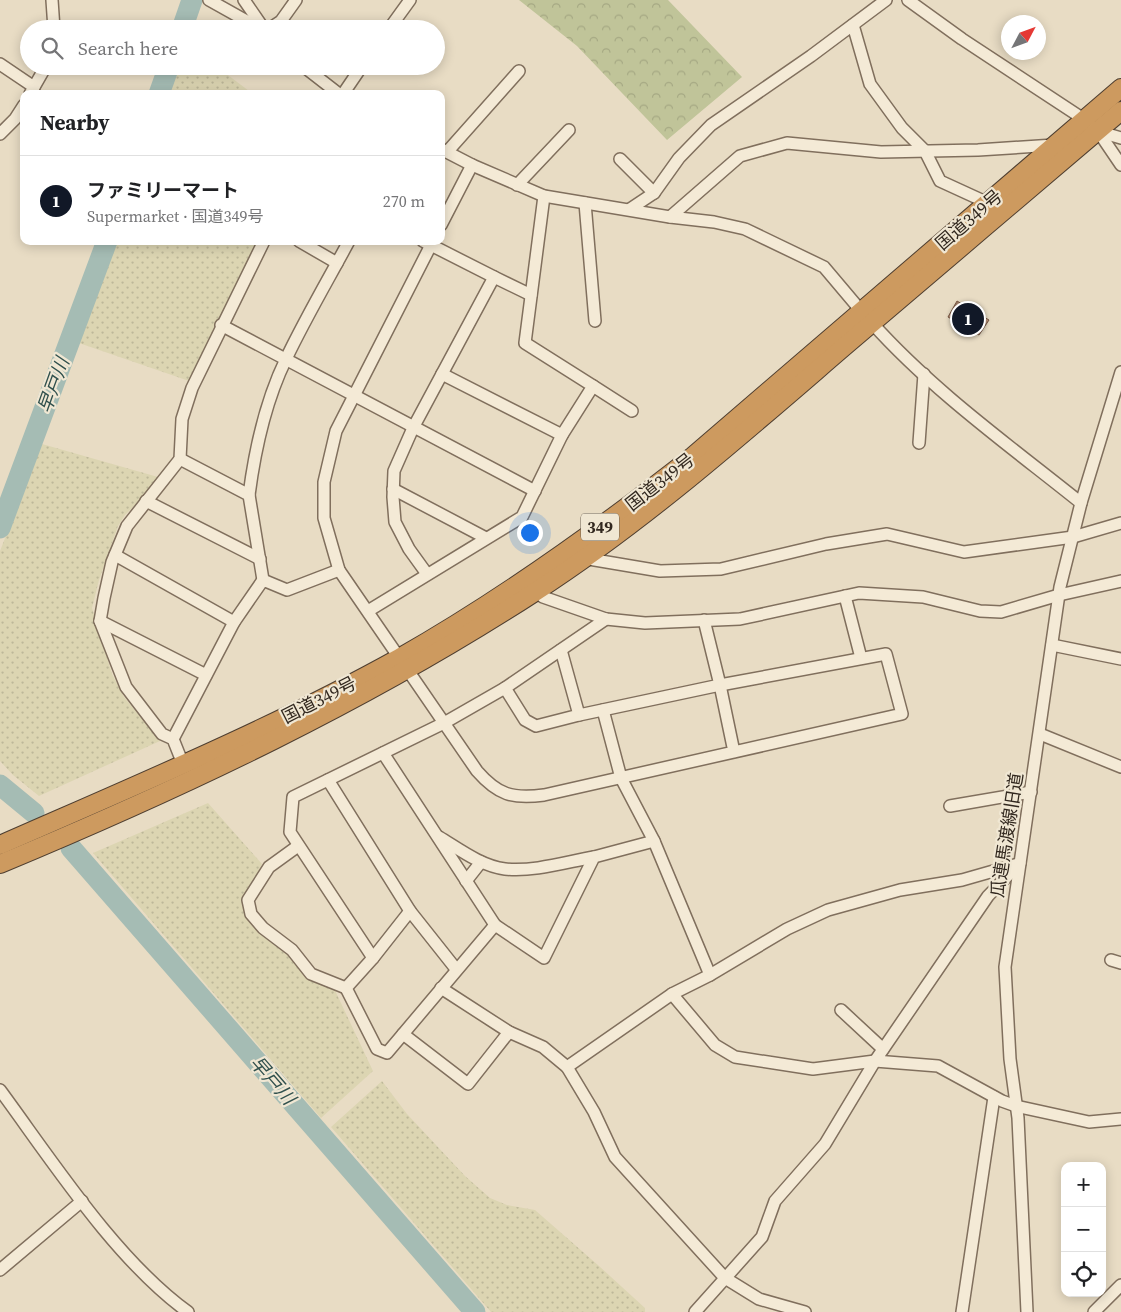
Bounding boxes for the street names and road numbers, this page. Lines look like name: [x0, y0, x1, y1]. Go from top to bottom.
street label: 国道349号: [930, 184, 1007, 256]
street label: 国道349号: [620, 447, 699, 516]
road number: 349: [581, 514, 619, 540]
street label: 国道349号: [277, 670, 361, 729]
street label: 瓜連馬渡線旧道: [984, 771, 1029, 899]

